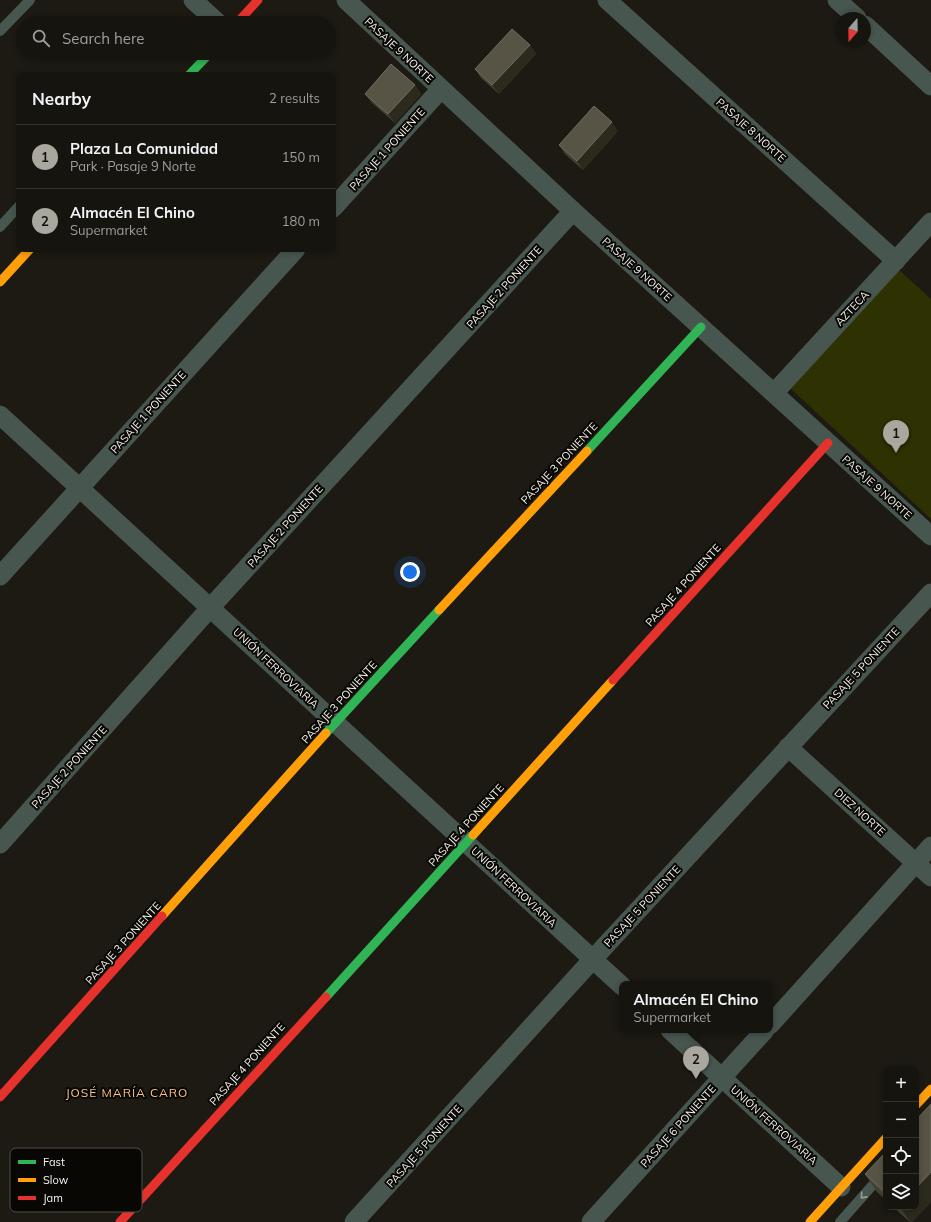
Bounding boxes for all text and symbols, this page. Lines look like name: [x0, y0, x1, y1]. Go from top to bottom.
north arrow: [835, 12, 871, 48]
street label: PASAJE 9 NORTE: [362, 14, 436, 86]
search box: [16, 16, 336, 60]
icon: search: [30, 27, 52, 49]
text: Search here: [62, 29, 144, 48]
text: Nearby: [32, 88, 91, 109]
text: 2 results: [269, 90, 320, 106]
street label: PASAJE 8 NORTE: [713, 95, 789, 165]
street label: PASAJE 1 PONIENTE: [346, 105, 428, 193]
text: Plaza La Comunidad: [70, 139, 218, 158]
text: 1: [41, 149, 49, 165]
text: 150 m: [282, 149, 320, 165]
text: Park · Pasaje 9 Norte: [70, 158, 196, 174]
text: Almacén El Chino: [70, 203, 195, 222]
text: 2: [41, 213, 49, 229]
text: 180 m: [282, 213, 320, 229]
text: Supermarket: [70, 222, 147, 238]
street label: PASAJE 9 NORTE: [599, 234, 675, 304]
street label: PASAJE 2 PONIENTE: [463, 243, 545, 331]
street label: AZTECA: [832, 288, 872, 328]
street label: PASAJE 1 PONIENTE: [107, 368, 189, 456]
street label: PASAJE 3 PONIENTE: [518, 419, 600, 507]
pin: 1: [883, 420, 909, 453]
street label: PASAJE 9 NORTE: [839, 452, 915, 522]
street label: PASAJE 2 PONIENTE: [244, 482, 326, 570]
street label: PASAJE 4 PONIENTE: [642, 541, 724, 629]
your location: [400, 562, 420, 582]
street label: PASAJE 5 PONIENTE: [820, 624, 902, 712]
street label: UNIÓN FERROVIARIA: [230, 625, 322, 711]
street label: PASAJE 3 PONIENTE: [298, 658, 380, 746]
street label: PASAJE 2 PONIENTE: [28, 723, 110, 811]
street label: PASAJE 4 PONIENTE: [425, 781, 507, 869]
street label: DIEZ NORTE: [831, 785, 889, 839]
street label: UNIÓN FERROVIARIA: [468, 844, 560, 930]
street label: PASAJE 5 PONIENTE: [601, 862, 683, 950]
street label: PASAJE 3 PONIENTE: [82, 899, 164, 987]
popup: [619, 981, 773, 1033]
text: Almacén El Chino: [634, 990, 758, 1009]
text: Supermarket: [634, 1009, 711, 1025]
street label: PASAJE 4 PONIENTE: [206, 1020, 288, 1108]
pin: 2: [683, 1046, 709, 1079]
map controls: [883, 1066, 919, 1210]
button: +: [883, 1066, 919, 1102]
street label: PASAJE 6 PONIENTE: [637, 1082, 719, 1170]
street label: UNIÓN FERROVIARIA: [728, 1082, 820, 1168]
district label: JOSÉ MARÍA CARO: [66, 1085, 188, 1100]
street label: PASAJE 5 PONIENTE: [383, 1102, 465, 1190]
button: −: [883, 1102, 919, 1138]
button: locate: [883, 1138, 919, 1174]
legend: [10, 1148, 142, 1212]
text: Fast: [43, 1155, 65, 1169]
text: Slow: [43, 1173, 69, 1187]
button: layers: [883, 1174, 919, 1210]
text: Jam: [43, 1191, 63, 1205]
one-way arrow: [860, 1191, 868, 1199]

